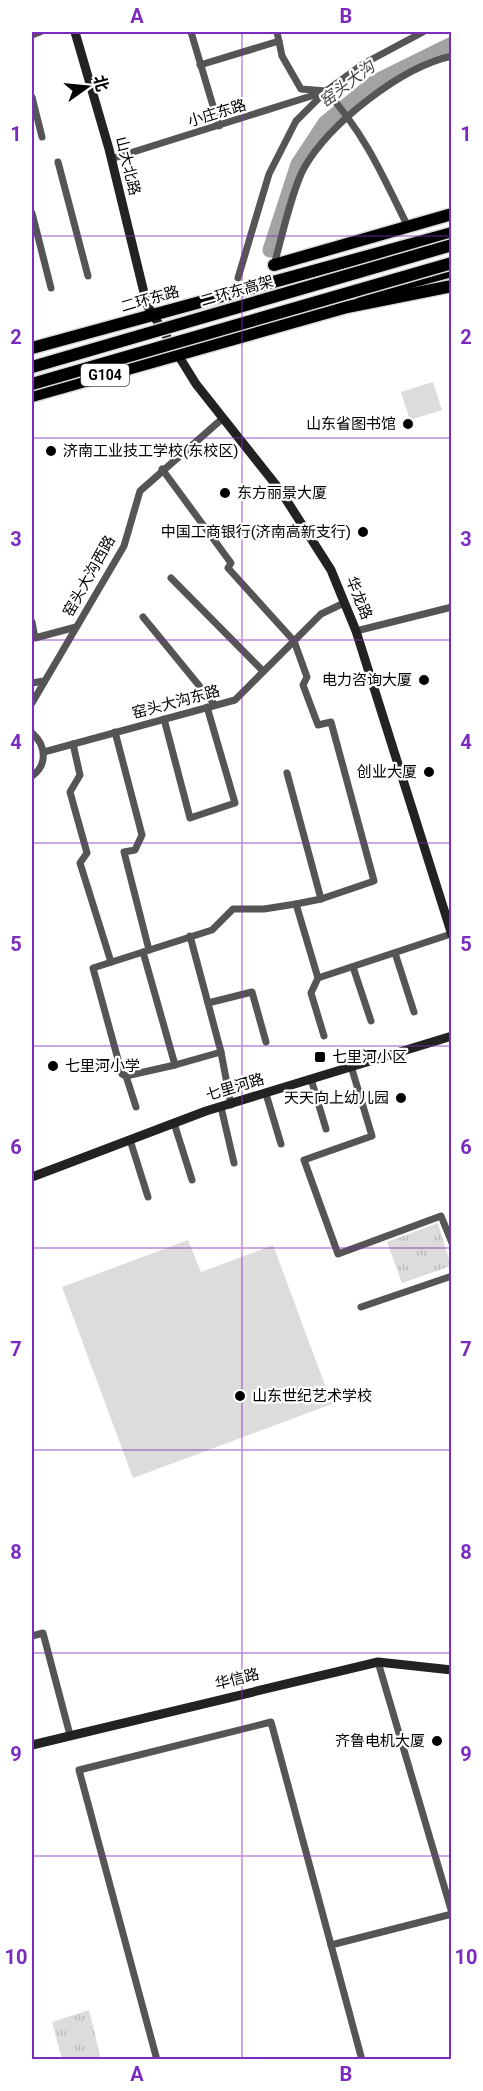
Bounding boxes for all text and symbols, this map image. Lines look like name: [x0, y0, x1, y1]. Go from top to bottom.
text: A: [130, 4, 144, 28]
text: B: [340, 4, 352, 28]
water label: 窑头大沟: [316, 56, 380, 111]
north arrow: [57, 57, 117, 117]
text: 北: [90, 73, 112, 93]
street label: 小庄东路: [186, 96, 248, 130]
text: 1: [10, 122, 22, 146]
text: 1: [460, 122, 472, 146]
street label: 山大北路: [112, 135, 144, 197]
street label: 二环东高架: [198, 272, 276, 310]
street label: 二环东路: [119, 282, 181, 316]
text: 2: [10, 325, 22, 349]
text: 2: [460, 325, 472, 349]
road number: G104: [81, 364, 129, 386]
place label: 山东省图书馆: [306, 415, 396, 433]
marker: 山东省图书馆: [401, 417, 415, 431]
place label: 济南工业技工学校(东校区): [63, 442, 238, 460]
marker: 济南工业技工学校(东校区): [44, 444, 58, 458]
place label: 东方丽景大厦: [237, 484, 327, 502]
marker: 东方丽景大厦: [218, 486, 232, 500]
place label: 中国工商银行(济南高新支行): [161, 523, 351, 541]
marker: 中国工商银行(济南高新支行): [356, 525, 370, 539]
text: 3: [10, 527, 22, 551]
text: 3: [460, 527, 472, 551]
street label: 窑头大沟西路: [59, 532, 119, 620]
street label: 华龙路: [342, 574, 376, 622]
place label: 电力咨询大厦: [322, 671, 412, 689]
marker: 电力咨询大厦: [417, 673, 431, 687]
street label: 窑头大沟东路: [130, 682, 222, 722]
text: 4: [10, 730, 22, 754]
text: 4: [460, 730, 472, 754]
place label: 创业大厦: [357, 763, 417, 781]
marker: 创业大厦: [422, 765, 436, 779]
text: 5: [10, 932, 22, 956]
text: 5: [460, 932, 472, 956]
place label: 七里河小区: [332, 1048, 407, 1066]
marker: 七里河小区: [313, 1050, 327, 1064]
place label: 七里河小学: [65, 1057, 140, 1075]
marker: 七里河小学: [46, 1059, 60, 1073]
street label: 七里河路: [204, 1070, 266, 1104]
place label: 天天向上幼儿园: [284, 1089, 389, 1107]
marker: 天天向上幼儿园: [394, 1091, 408, 1105]
text: 6: [10, 1135, 22, 1159]
text: 6: [460, 1135, 472, 1159]
text: 7: [10, 1337, 22, 1361]
text: 7: [460, 1337, 472, 1361]
place label: 山东世纪艺术学校: [252, 1387, 372, 1405]
marker: 山东世纪艺术学校: [233, 1389, 247, 1403]
text: 8: [10, 1540, 22, 1564]
text: 8: [460, 1540, 472, 1564]
street label: 华信路: [213, 1665, 261, 1693]
place label: 齐鲁电机大厦: [335, 1732, 425, 1750]
marker: 齐鲁电机大厦: [430, 1734, 444, 1748]
text: 9: [10, 1742, 22, 1766]
text: 9: [460, 1742, 472, 1766]
text: 10: [5, 1945, 27, 1969]
text: 10: [455, 1945, 477, 1969]
text: A: [130, 2062, 144, 2086]
text: B: [340, 2062, 352, 2086]

